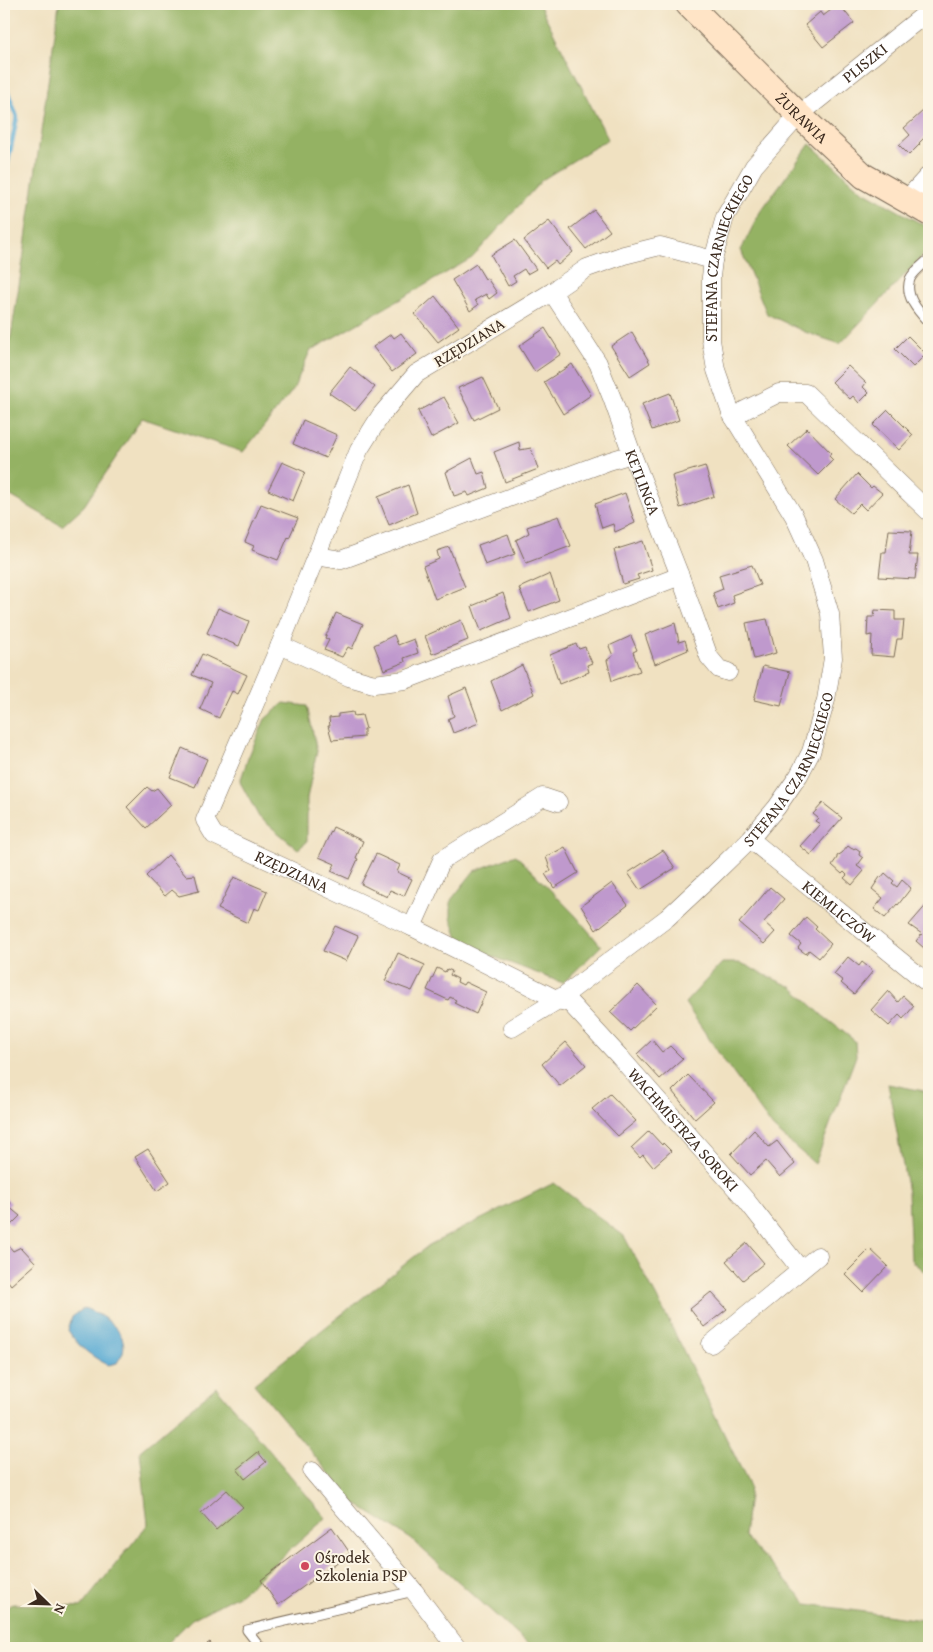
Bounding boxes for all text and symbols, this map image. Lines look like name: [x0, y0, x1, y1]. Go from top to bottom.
street label: PLISZKI: [837, 37, 892, 88]
street label: ŻURAWIA: [770, 86, 834, 149]
street label: STEFANA CZARNIECKIEGO: [699, 169, 759, 342]
street label: RZĘDZIANA: [429, 311, 509, 373]
street label: KETLINGA: [619, 446, 667, 519]
street label: STEFANA CZARNIECKIEGO: [737, 690, 839, 852]
street label: RZĘDZIANA: [251, 844, 333, 899]
street label: KIEMLICZÓW: [797, 874, 882, 949]
street label: WACHMISTRZA SOROKI: [623, 1062, 745, 1197]
place label: Ośrodek Szkolenia PSP: [315, 1545, 407, 1587]
marker: Ośrodek Szkolenia PSP: [299, 1560, 311, 1572]
north arrow: [22, 1580, 72, 1630]
text: N: [49, 1601, 71, 1618]

